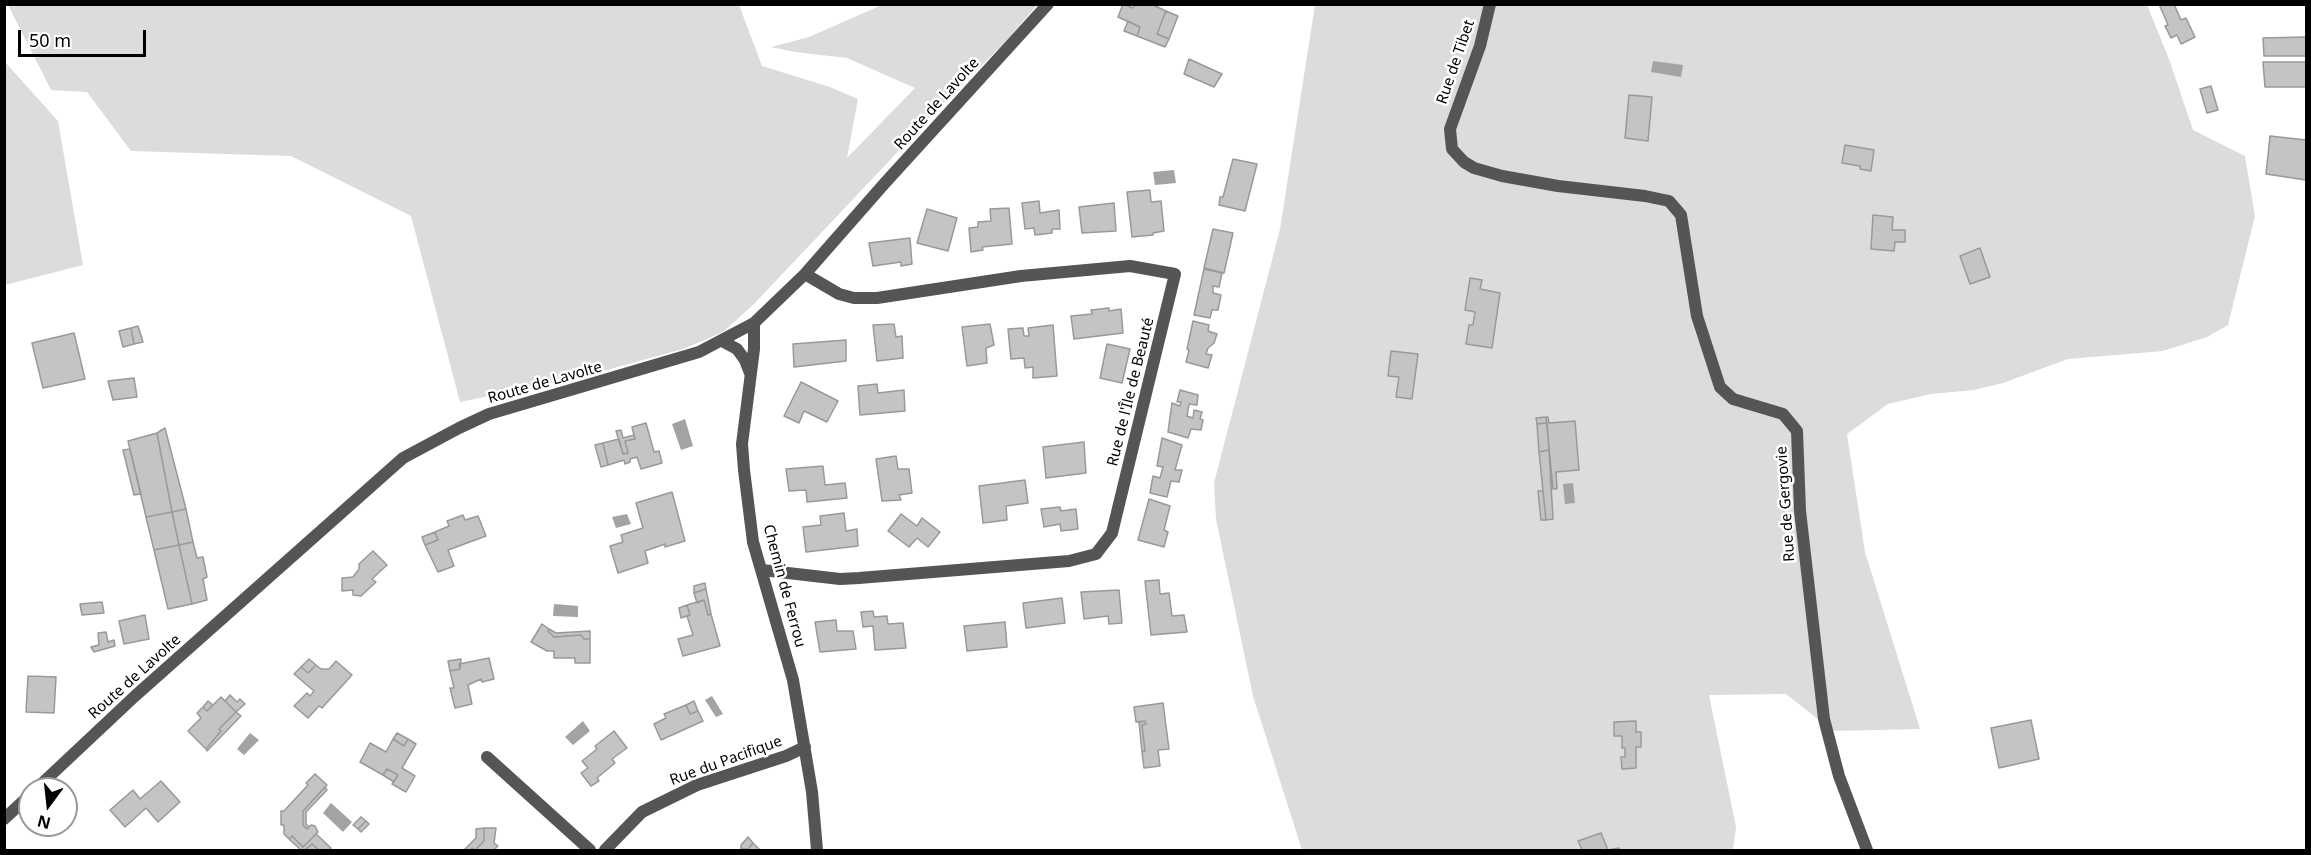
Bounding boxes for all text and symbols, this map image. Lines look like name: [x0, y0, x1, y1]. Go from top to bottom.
scale bar: [21, 18, 148, 56]
street label: Rue de Tibet: [1433, 18, 1479, 106]
text: 50 m: [29, 28, 71, 52]
street label: Route de Lavolte: [891, 54, 983, 154]
street label: Rue de l'Île de Beauté: [1104, 316, 1158, 468]
street label: Route de Lavolte: [486, 358, 604, 408]
street label: Rue de Gergovie: [1773, 446, 1799, 562]
street label: Chemin de Ferrou: [759, 523, 809, 649]
street label: Route de Lavolte: [85, 631, 185, 723]
street label: Rue du Pacifique: [668, 732, 784, 790]
north arrow: [18, 777, 78, 837]
text: N: [35, 810, 53, 835]

